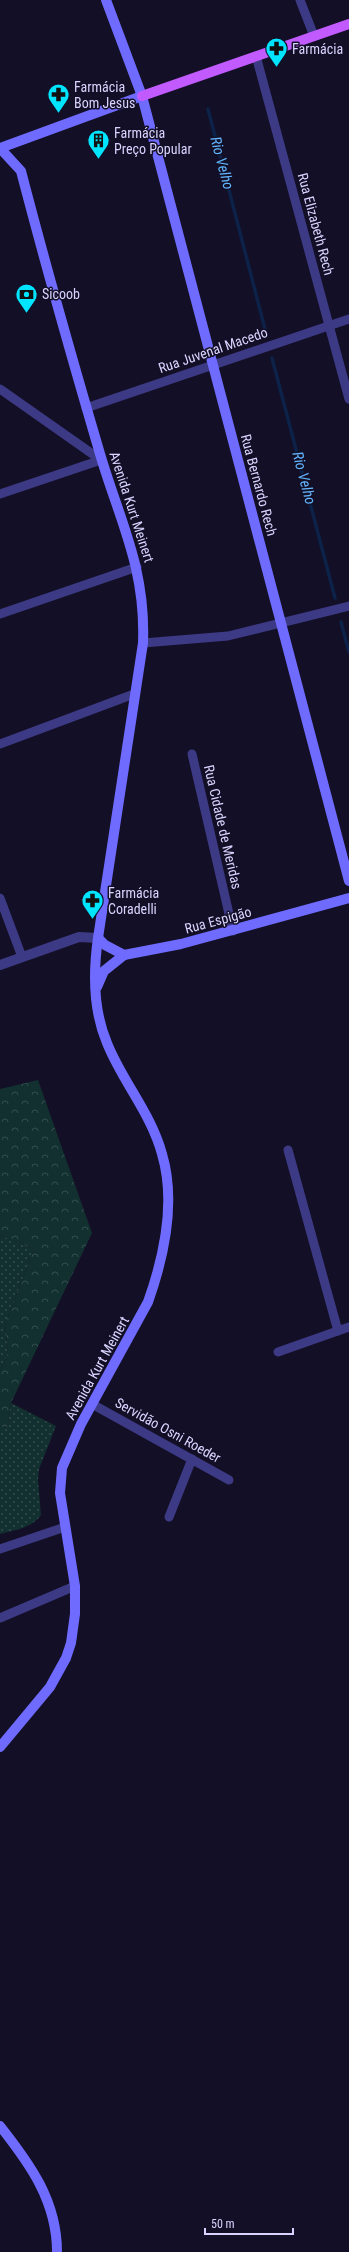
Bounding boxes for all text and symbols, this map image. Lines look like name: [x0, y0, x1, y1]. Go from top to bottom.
pharmacy icon: Farmácia: [264, 36, 290, 69]
place label: Farmácia: [292, 41, 343, 57]
place label: Farmácia Bom Jesus: [74, 79, 135, 111]
pharmacy icon: Farmácia Bom Jesus: [45, 82, 71, 115]
place label: Farmácia Preço Popular: [114, 125, 192, 157]
building icon: Farmácia Preço Popular: [85, 128, 111, 161]
water label: Rio Velho: [206, 135, 238, 191]
street label: Rua Elizabeth Rech: [295, 171, 337, 277]
bank icon: Sicoob: [14, 281, 40, 314]
place label: Sicoob: [42, 286, 80, 302]
street label: Rua Juvenal Macedo: [156, 324, 270, 376]
street label: Rua Bernardo Rech: [238, 432, 280, 538]
street label: Avenida Kurt Meinert: [107, 450, 157, 564]
water label: Rio Velho: [288, 450, 320, 506]
street label: Rua Cidade de Meridas: [201, 763, 245, 891]
place label: Farmácia Coradelli: [108, 885, 159, 917]
pharmacy icon: Farmácia Coradelli: [80, 888, 106, 921]
street label: Rua Espigão: [183, 903, 253, 937]
street label: Avenida Kurt Meinert: [62, 1314, 132, 1422]
street label: Servidão Osni Roeder: [112, 1394, 224, 1466]
scale bar: [205, 2210, 293, 2236]
text: 50 m: [211, 2217, 235, 2231]

